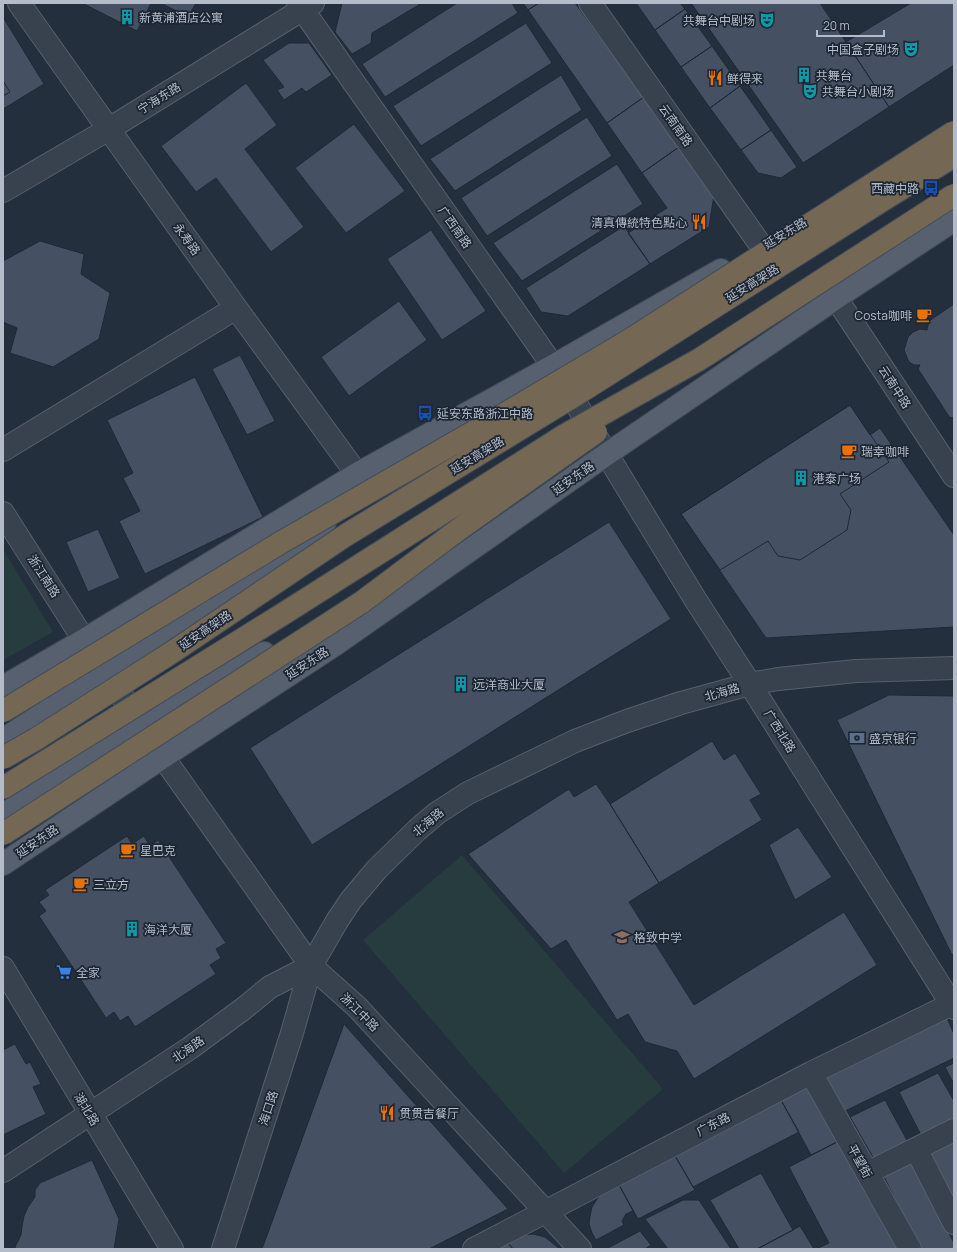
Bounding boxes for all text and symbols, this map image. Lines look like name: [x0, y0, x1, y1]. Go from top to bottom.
building icon: 新黄浦酒店公寓: [118, 8, 136, 26]
place label: 新黄浦酒店公寓: [139, 9, 223, 26]
theatre icon: 共舞台中剧场: [758, 11, 776, 29]
place label: 共舞台中剧场: [683, 12, 755, 29]
scale bar: [817, 12, 884, 38]
text: 20 m: [823, 17, 850, 34]
theatre icon: 中国盒子剧场: [902, 40, 920, 58]
place label: 中国盒子剧场: [827, 41, 899, 58]
building icon: 共舞台: [795, 66, 813, 84]
place label: 共舞台: [816, 67, 852, 84]
restaurant icon: 鲜得来: [706, 69, 724, 87]
place label: 鲜得来: [727, 70, 763, 87]
street label: 宁海东路: [134, 78, 184, 118]
theatre icon: 共舞台小剧场: [801, 82, 819, 100]
place label: 共舞台小剧场: [822, 83, 894, 100]
street label: 云南南路: [655, 100, 697, 150]
bus stop icon: 西藏中路: [922, 179, 940, 197]
place label: 西藏中路: [871, 180, 919, 197]
street label: 广西南路: [434, 202, 476, 252]
restaurant icon: 清真傳統特色點心: [690, 213, 708, 231]
street label: 延安东路: [760, 213, 810, 253]
place label: 清真傳統特色點心: [591, 214, 687, 231]
street label: 永寿路: [170, 219, 204, 259]
street label: 延安高架路: [722, 260, 782, 306]
cafe icon: Costa咖啡: [915, 306, 933, 324]
place label: Costa咖啡: [855, 307, 912, 324]
street label: 云南中路: [875, 362, 915, 412]
bus stop icon: 延安东路浙江中路: [416, 404, 434, 422]
place label: 延安东路浙江中路: [437, 405, 533, 422]
street label: 延安高架路: [447, 432, 507, 478]
cafe icon: 瑞幸咖啡: [840, 442, 858, 460]
place label: 瑞幸咖啡: [861, 443, 909, 460]
street label: 延安东路: [548, 457, 598, 499]
building icon: 港泰广场: [792, 469, 810, 487]
place label: 港泰广场: [813, 470, 861, 487]
street label: 浙江南路: [24, 551, 64, 601]
street label: 延安高架路: [175, 606, 235, 654]
street label: 延安东路: [282, 643, 332, 683]
building icon: 远洋商业大厦: [452, 675, 470, 693]
place label: 远洋商业大厦: [473, 676, 545, 693]
street label: 北海路: [702, 679, 742, 705]
street label: 广西北路: [760, 706, 800, 756]
bank icon: 盛京银行: [848, 729, 866, 747]
place label: 盛京银行: [869, 730, 917, 747]
street label: 北海路: [409, 804, 447, 840]
street label: 延安东路: [12, 821, 62, 861]
cafe icon: 星巴克: [119, 841, 137, 859]
place label: 星巴克: [140, 842, 176, 859]
cafe icon: 三立方: [72, 875, 90, 893]
place label: 三立方: [93, 876, 129, 893]
building icon: 海洋大厦: [123, 920, 141, 938]
place label: 海洋大厦: [144, 921, 192, 938]
school or university icon: 格致中学: [613, 928, 631, 946]
place label: 格致中学: [634, 929, 682, 946]
supermarket icon: 全家: [55, 963, 73, 981]
place label: 全家: [76, 964, 100, 981]
street label: 浙江中路: [337, 989, 383, 1035]
street label: 北海路: [168, 1032, 208, 1066]
street label: 海口路: [254, 1088, 282, 1128]
street label: 湖北路: [70, 1089, 104, 1129]
restaurant icon: 贯贯吉餐厅: [378, 1104, 396, 1122]
place label: 贯贯吉餐厅: [399, 1105, 459, 1122]
street label: 广东路: [693, 1108, 733, 1140]
street label: 平望街: [844, 1141, 876, 1181]

